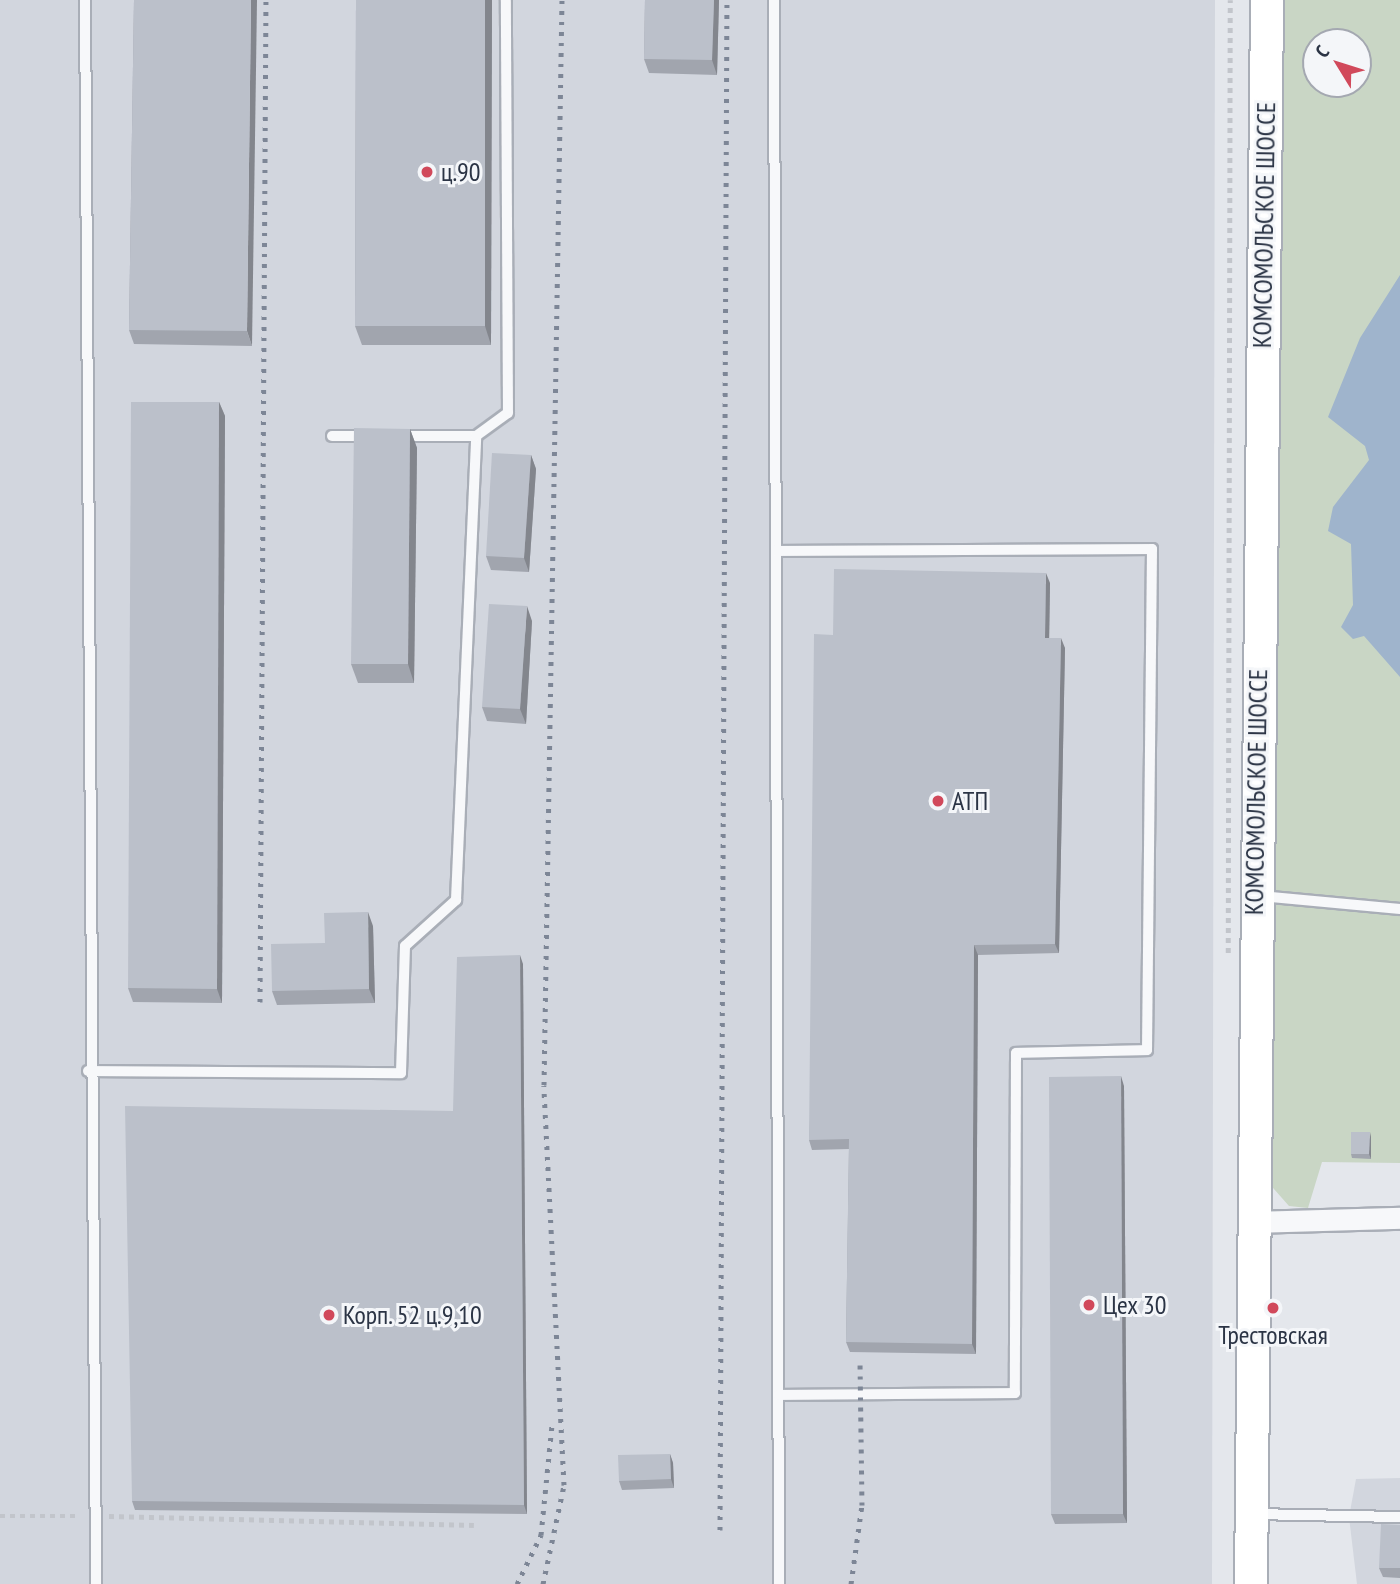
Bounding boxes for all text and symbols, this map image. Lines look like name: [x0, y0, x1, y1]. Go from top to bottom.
north arrow: [1302, 28, 1372, 98]
text: С: [1310, 40, 1334, 62]
street label: КОМСОМОЛЬСКОЕ ШОССЕ: [1246, 102, 1282, 348]
place label: ц.90: [441, 156, 481, 188]
marker: ц.90: [419, 164, 435, 180]
street label: КОМСОМОЛЬСКОЕ ШОССЕ: [1238, 669, 1274, 915]
place label: АТП: [952, 785, 988, 817]
marker: АТП: [930, 793, 946, 809]
place label: Цех 30: [1103, 1289, 1167, 1321]
marker: Цех 30: [1081, 1297, 1097, 1313]
place label: Корп. 52 ц.9,10: [343, 1299, 483, 1331]
marker: Трестовская: [1265, 1300, 1281, 1316]
marker: Корп. 52 ц.9,10: [321, 1307, 337, 1323]
place label: Трестовская: [1218, 1319, 1328, 1351]

